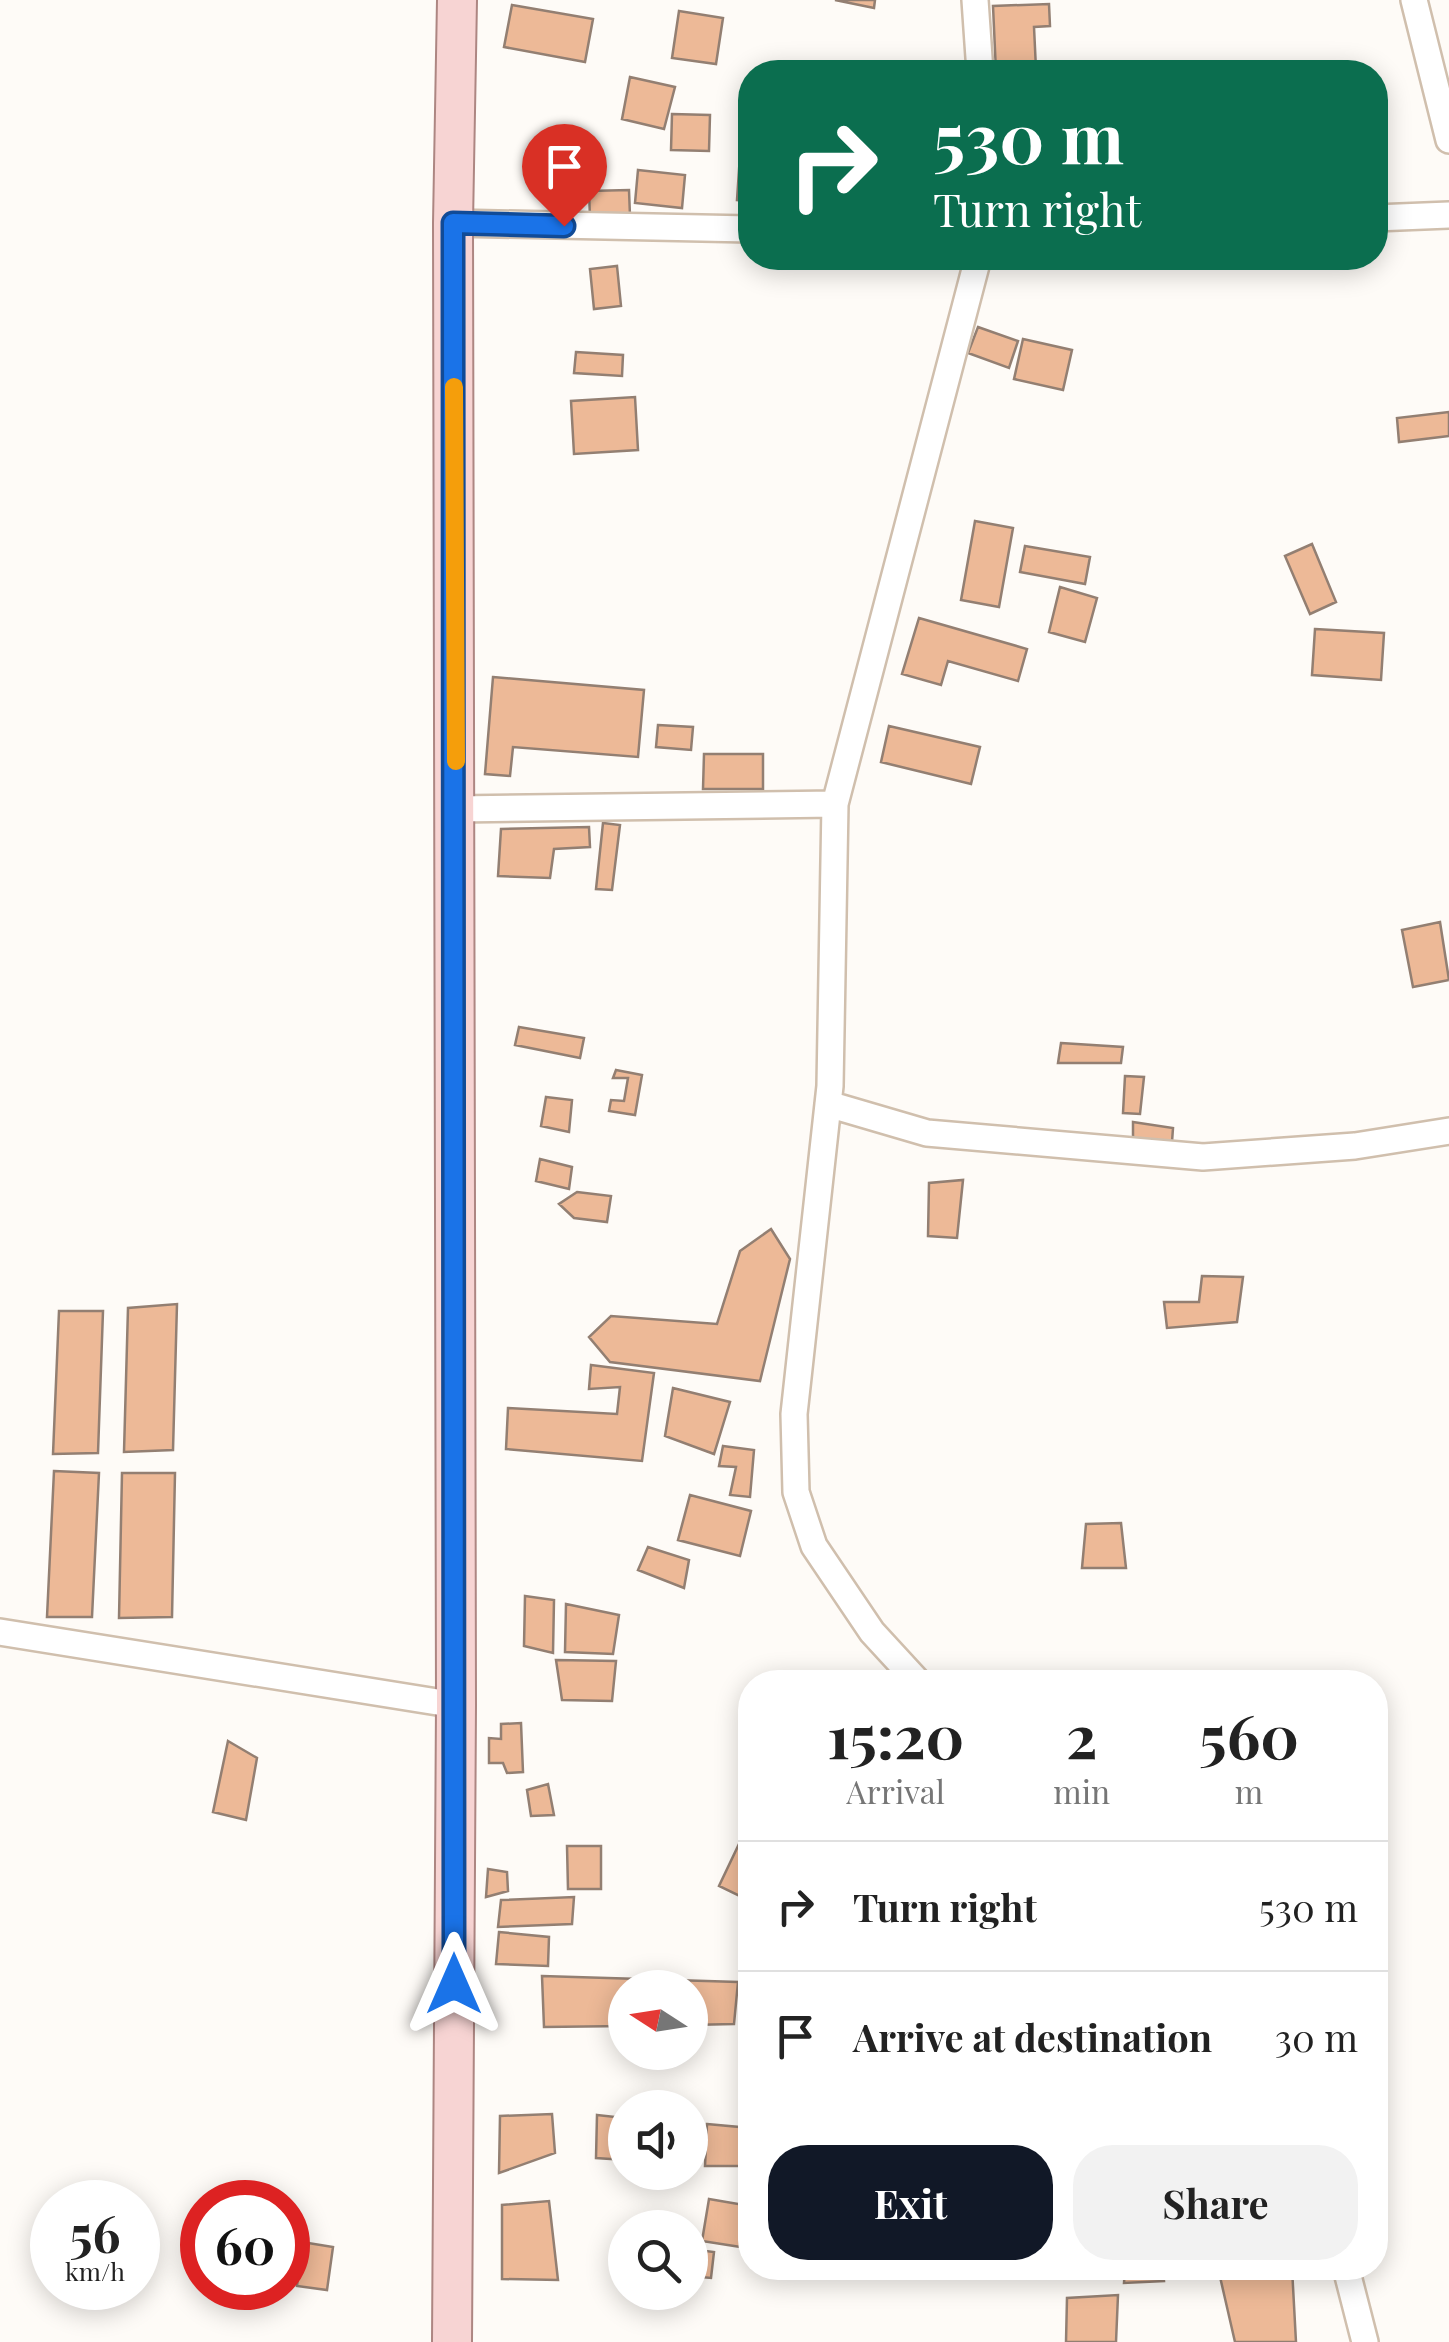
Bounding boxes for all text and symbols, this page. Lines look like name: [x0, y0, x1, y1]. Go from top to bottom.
text: 530 m: [933, 88, 1124, 182]
icon: right: [768, 100, 898, 230]
pin: [522, 124, 607, 227]
icon: arrive: [537, 139, 592, 194]
text: Turn right: [933, 178, 1141, 238]
text: 15:20: [827, 1694, 964, 1774]
text: 2: [1066, 1694, 1097, 1774]
text: 560: [1199, 1694, 1299, 1774]
text: Arrival: [846, 1769, 945, 1812]
text: min: [1053, 1769, 1110, 1812]
text: m: [1235, 1769, 1263, 1812]
icon: right: [768, 1879, 823, 1934]
text: Turn right: [853, 1881, 1037, 1932]
text: 530 m: [1259, 1881, 1358, 1932]
position arrow: [402, 1932, 506, 2036]
north arrow: [608, 1970, 708, 2070]
map controls: [608, 1970, 708, 2310]
icon: arrive: [768, 2009, 823, 2064]
text: Arrive at destination: [853, 2011, 1212, 2062]
text: 30 m: [1275, 2011, 1358, 2062]
button: sound: [608, 2090, 708, 2190]
button: Exit: [768, 2145, 1053, 2260]
button: Share: [1073, 2145, 1358, 2260]
speed limit sign: 60: [180, 2180, 310, 2310]
text: 56: [69, 2199, 120, 2266]
button: search: [608, 2210, 708, 2310]
text: km/h: [65, 2254, 125, 2287]

